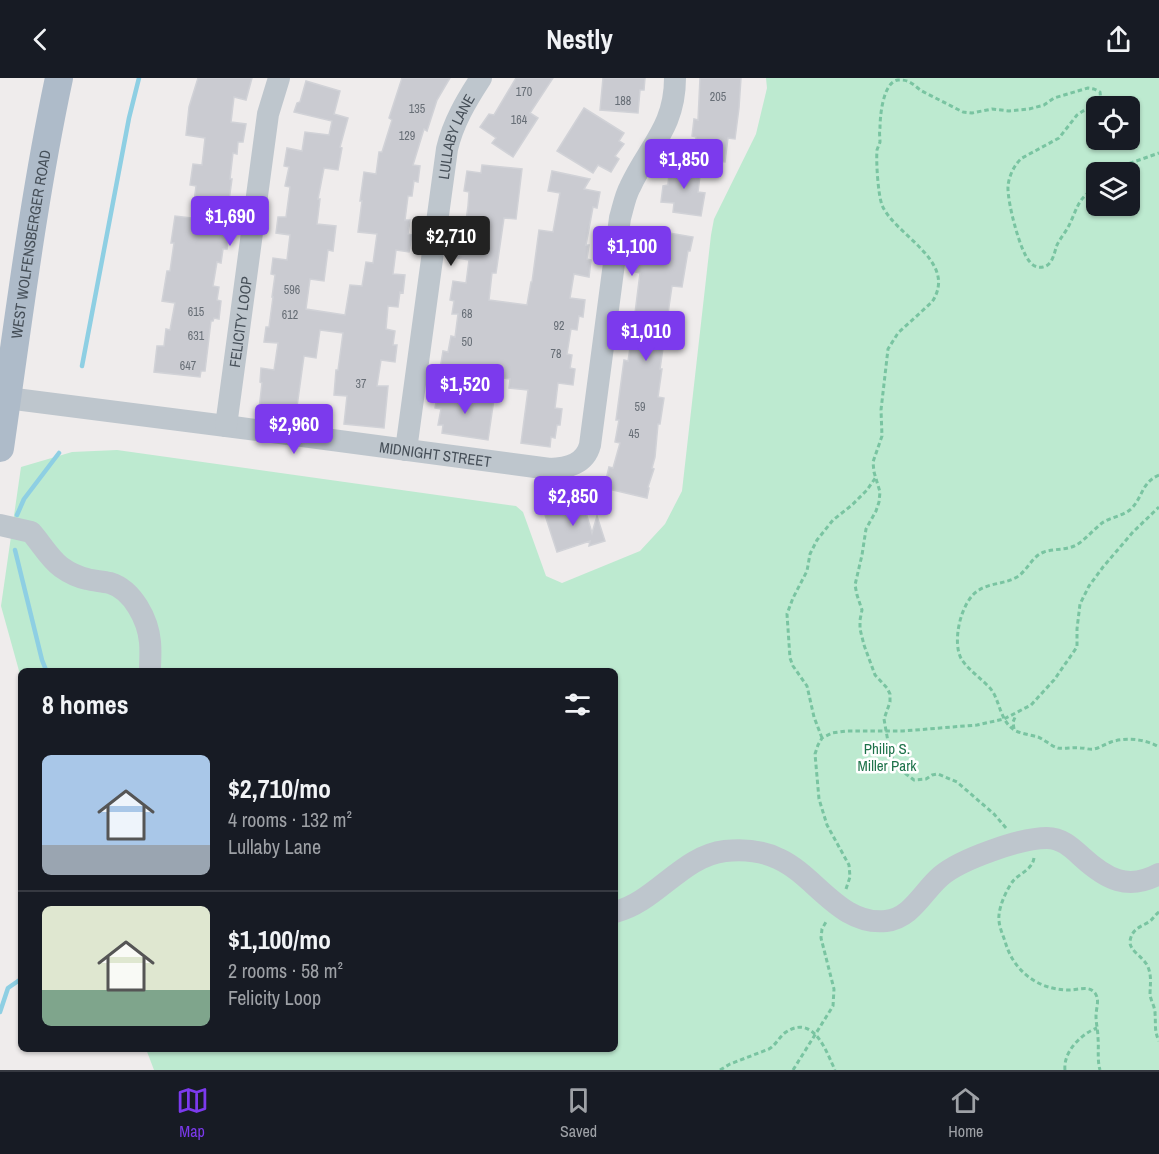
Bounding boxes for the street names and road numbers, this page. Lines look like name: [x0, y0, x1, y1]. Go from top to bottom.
street label: LULLABY LANE: [432, 90, 479, 181]
street label: WEST WOLFENSBERGER ROAD: [5, 148, 55, 340]
street label: FELICITY LOOP: [224, 275, 257, 369]
street label: MIDNIGHT STREET: [378, 436, 493, 472]

